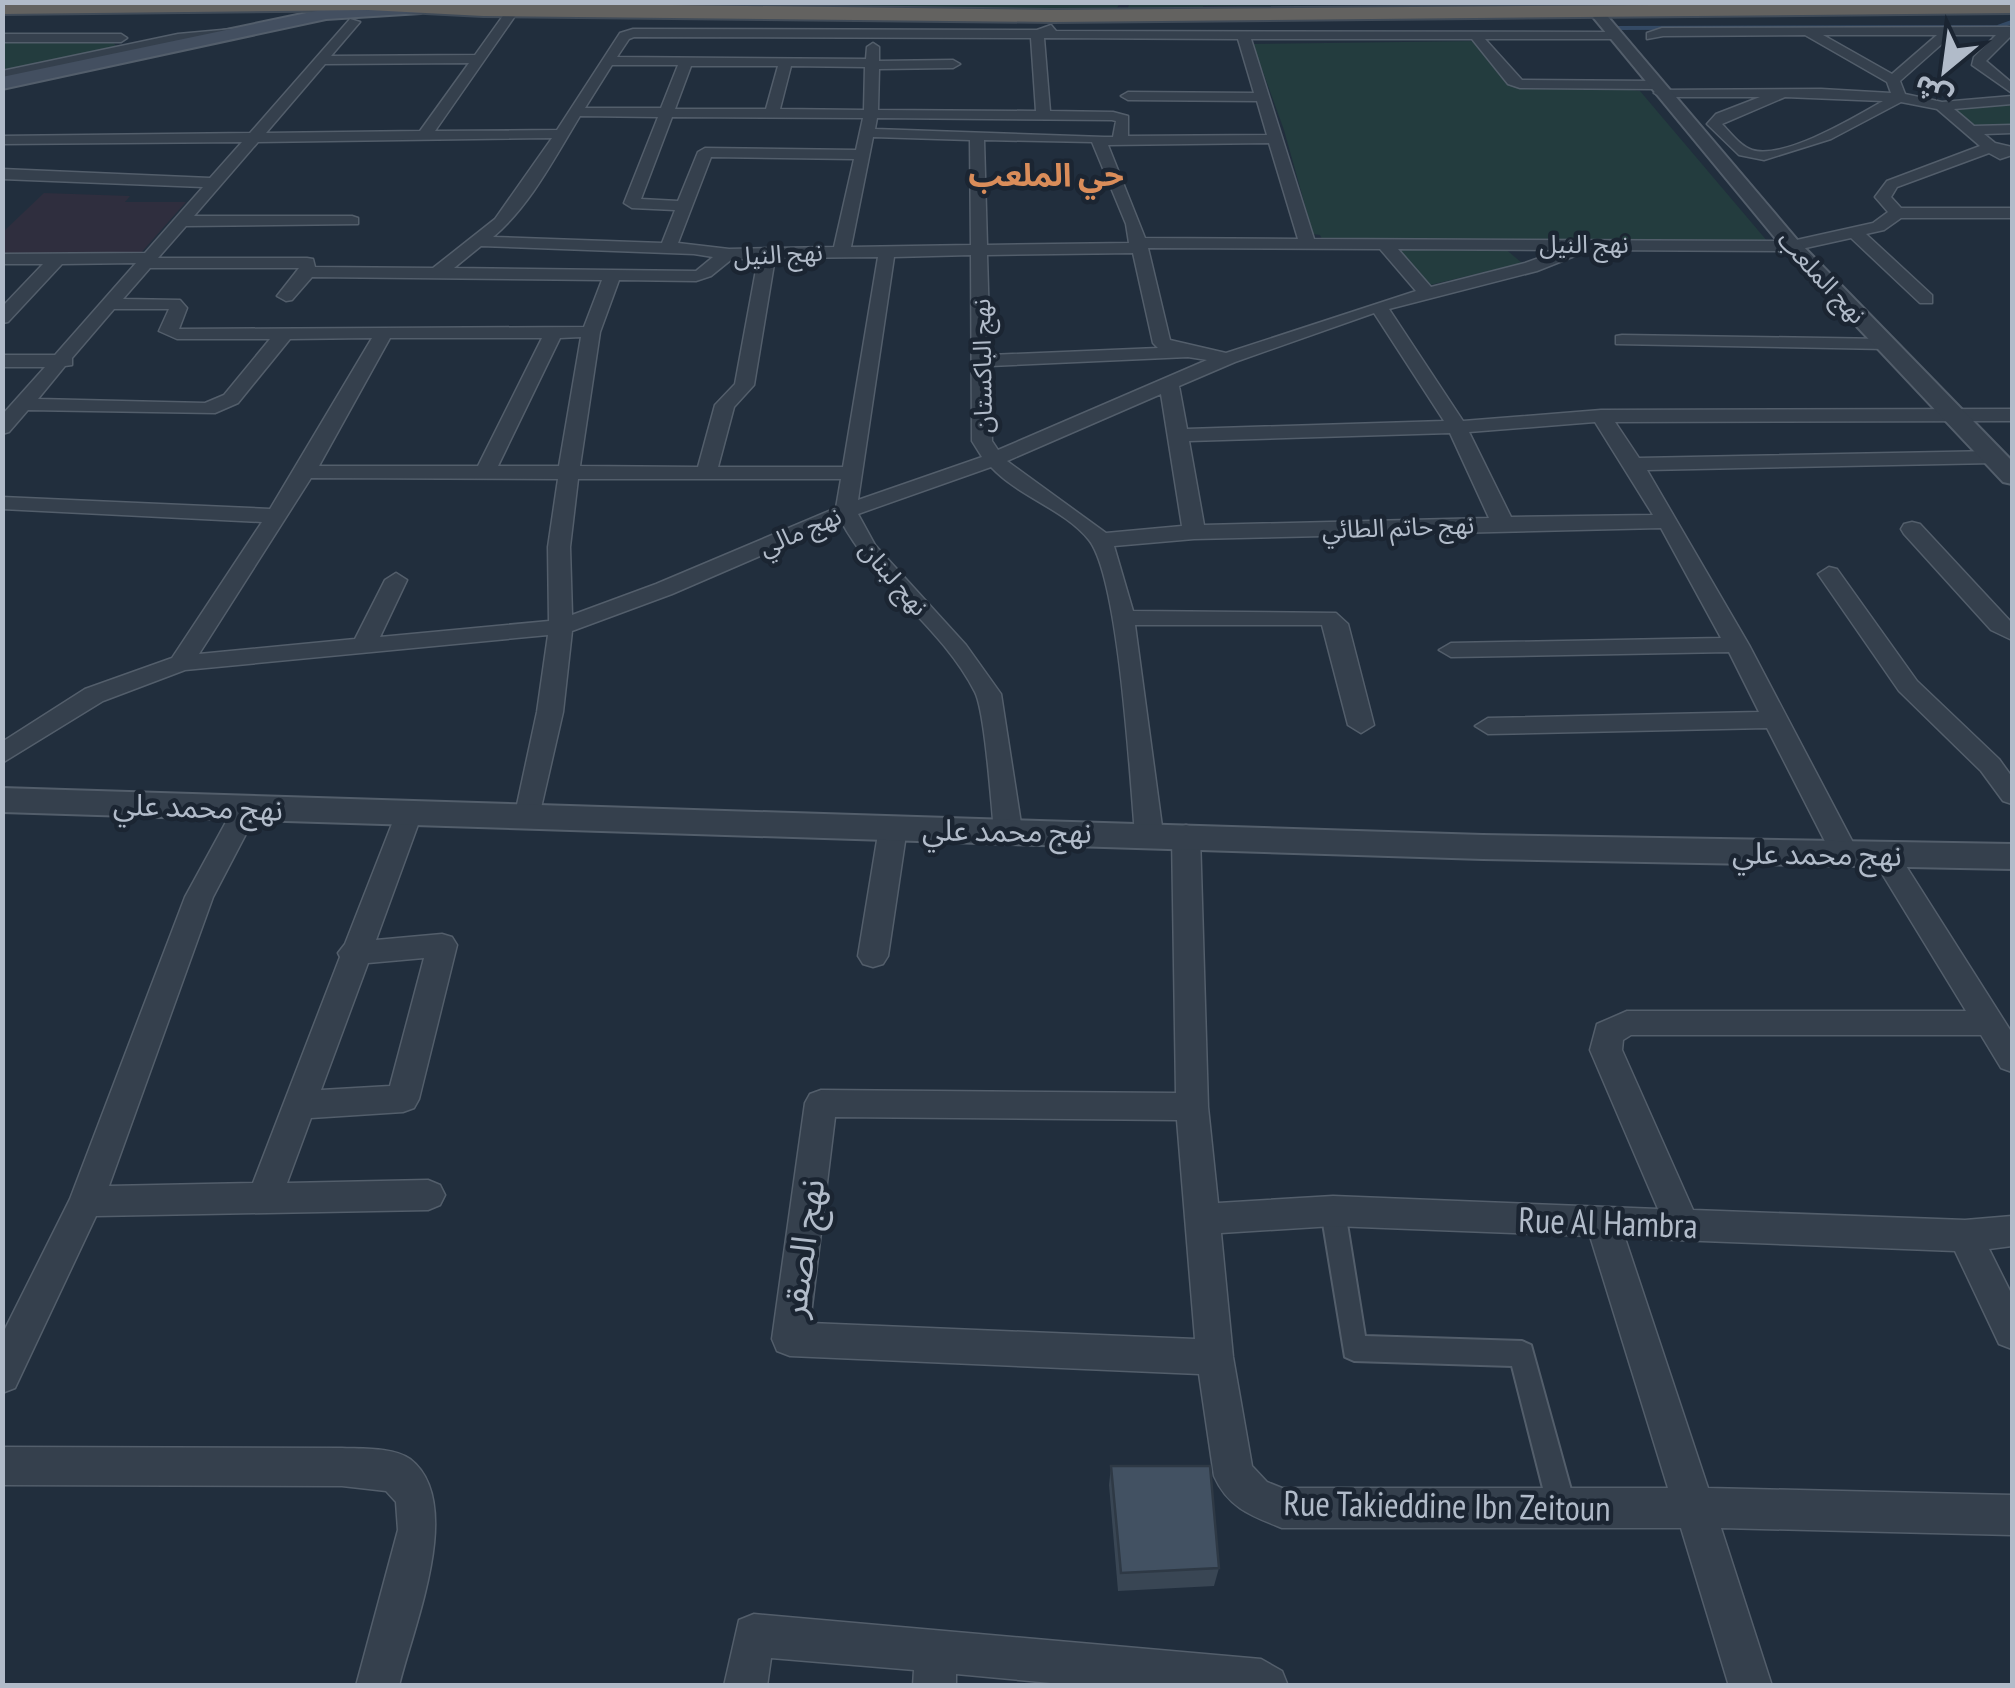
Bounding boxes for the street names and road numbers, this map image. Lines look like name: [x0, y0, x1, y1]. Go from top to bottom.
street label: نهج الملعب: [1769, 224, 1873, 332]
street label: نهج النيل: [1539, 228, 1629, 263]
street label: نهج النيل: [732, 236, 824, 275]
street label: نهج الباكستان: [965, 298, 1002, 434]
street label: نهج مالي: [754, 499, 847, 566]
street label: نهج حاتم الطائي: [1321, 508, 1475, 550]
street label: نهج لبنان: [850, 534, 935, 624]
street label: نهج محمد علي: [112, 784, 284, 833]
street label: نهج محمد علي: [922, 809, 1092, 856]
street label: نهج محمد علي: [1732, 832, 1902, 879]
street label: نهج الصقر: [769, 1176, 838, 1322]
street label: Rue Al Hambra: [1518, 1196, 1698, 1248]
street label: Rue Takieddine Ibn Zeitoun: [1283, 1479, 1611, 1531]

